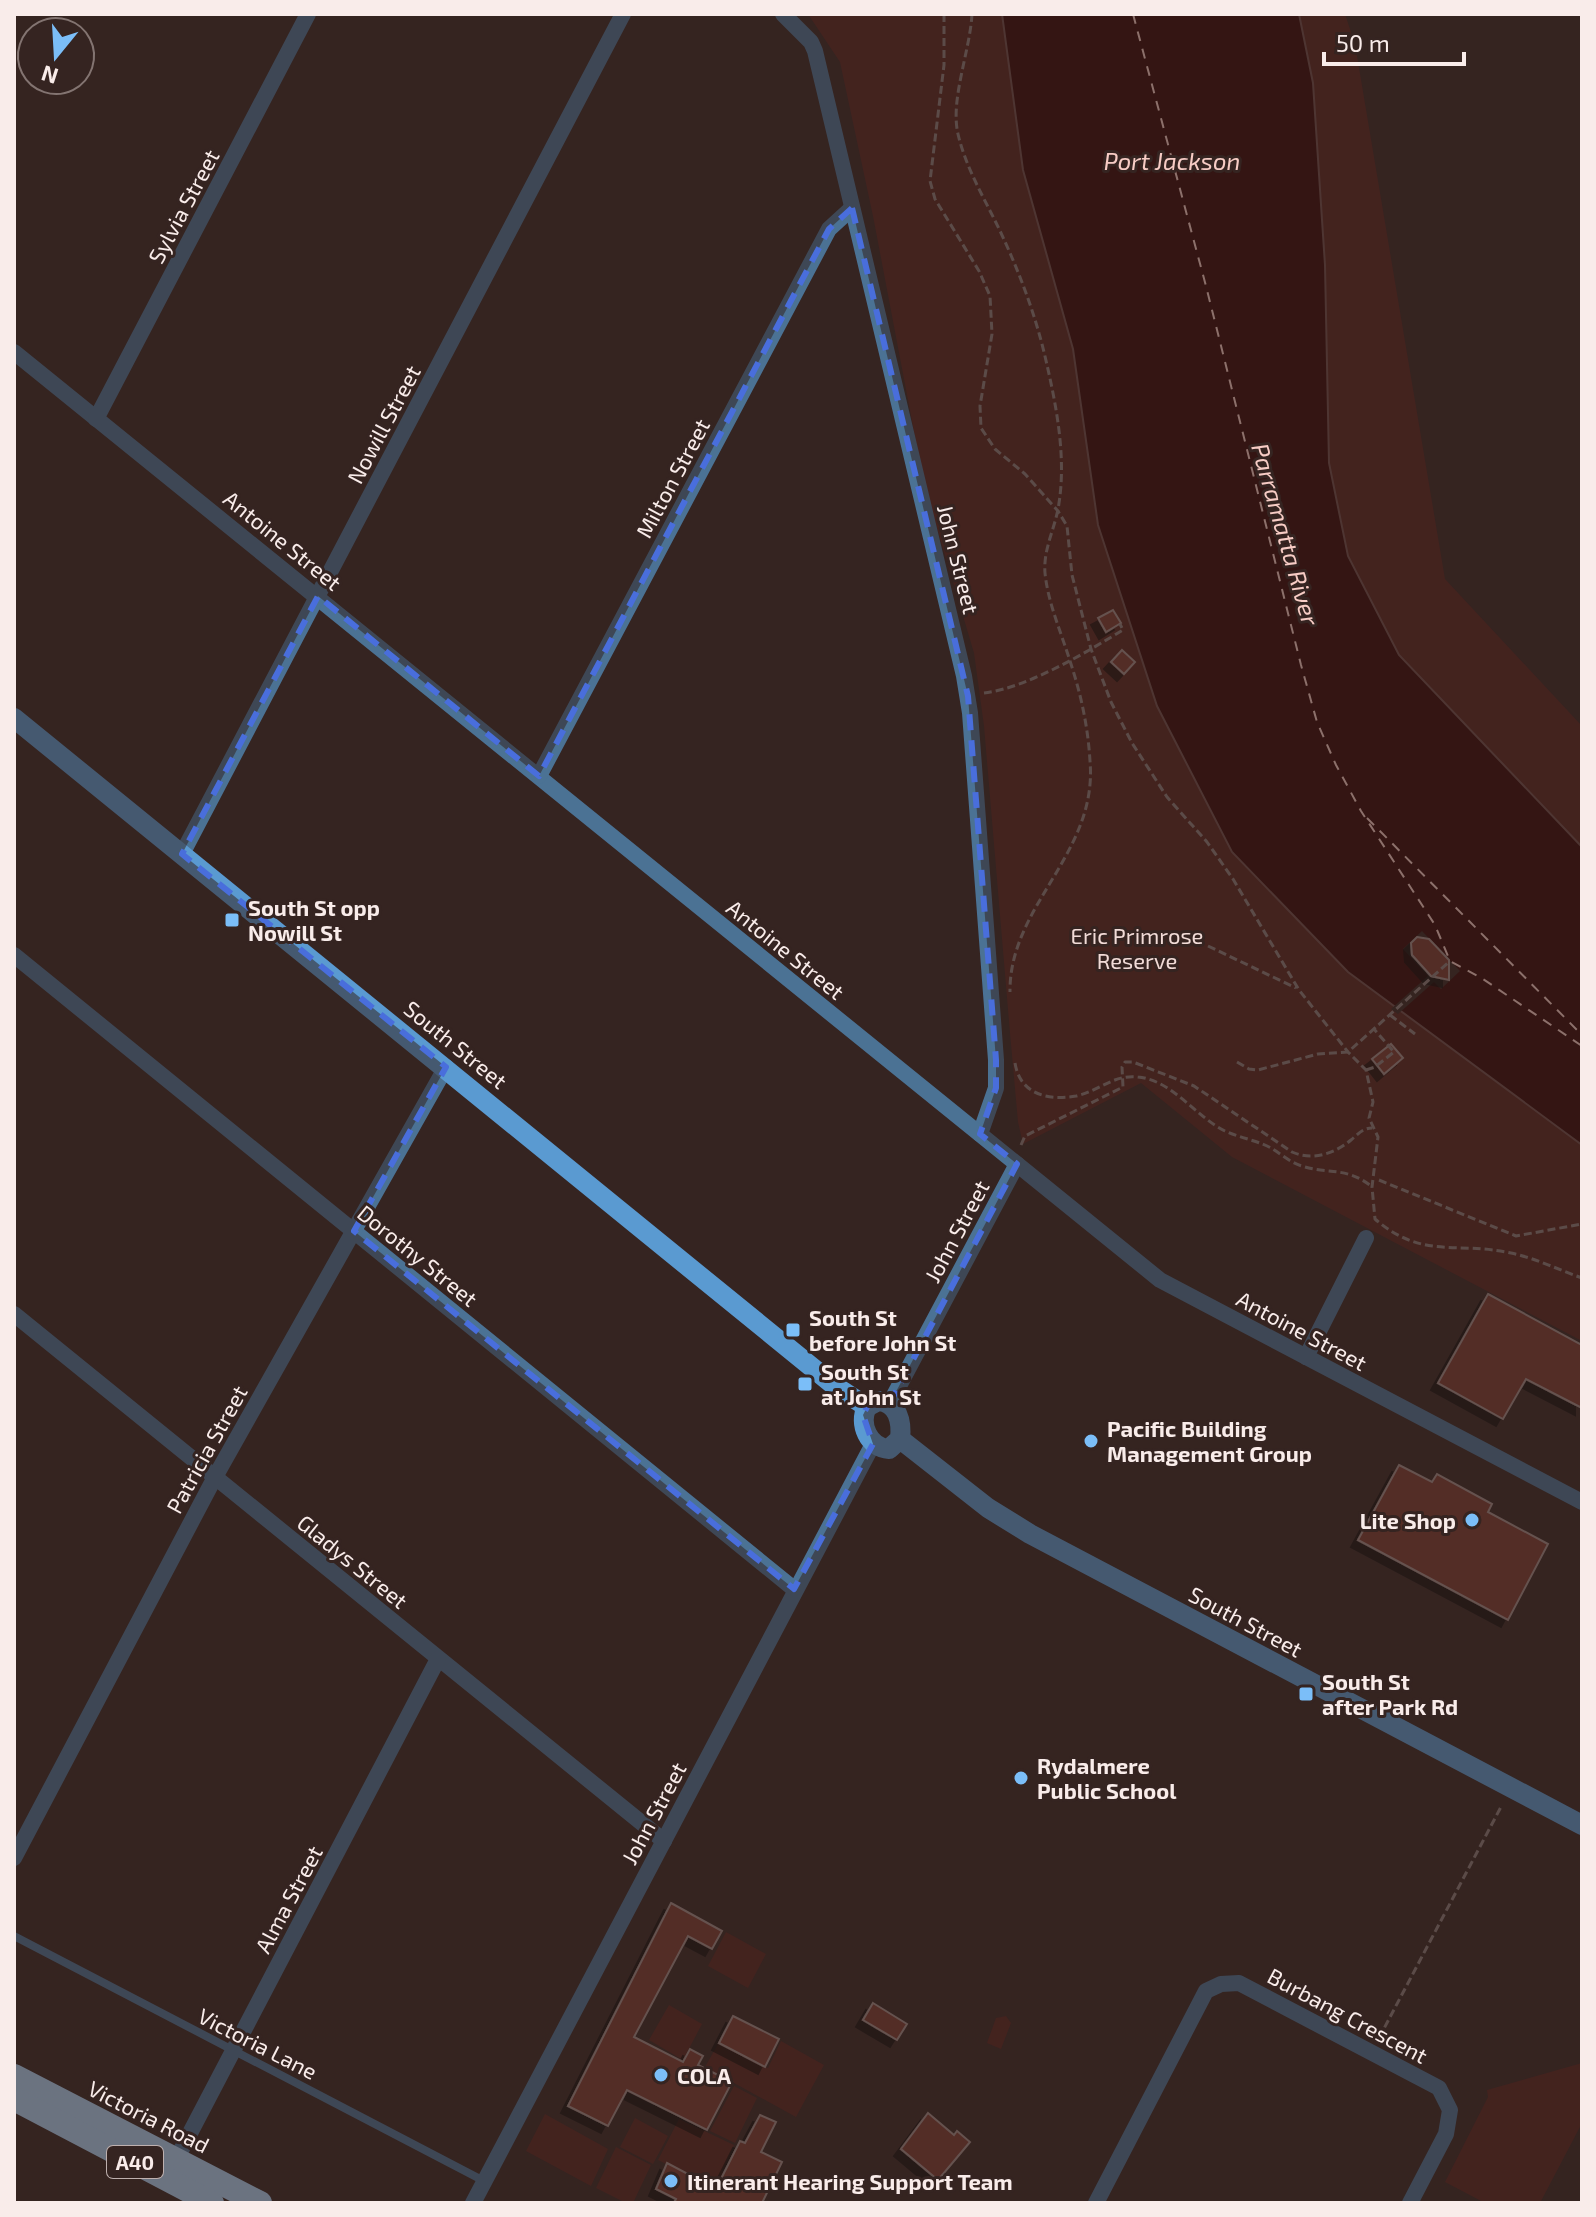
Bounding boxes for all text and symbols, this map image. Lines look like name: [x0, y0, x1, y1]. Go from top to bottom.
north arrow: [16, 16, 96, 96]
scale bar: [1324, 16, 1464, 66]
text: 50 m: [1336, 28, 1390, 57]
text: N: [38, 61, 61, 91]
street label: Sylvia Street: [142, 145, 224, 267]
water label: Port Jackson: [1104, 146, 1240, 175]
street label: Nowill Street: [341, 360, 425, 488]
street label: Milton Street: [630, 414, 714, 542]
water label: Parramatta River: [1246, 440, 1326, 629]
street label: Antoine Street: [219, 485, 347, 595]
street label: John Street: [933, 502, 985, 616]
place label: South St opp Nowill St: [248, 894, 380, 945]
street label: Antoine Street: [722, 894, 850, 1004]
marker: South St opp Nowill St: [223, 911, 241, 929]
park label: Eric Primrose Reserve: [1071, 922, 1203, 973]
street label: South Street: [399, 995, 513, 1093]
street label: John Street: [918, 1176, 994, 1286]
street label: Dorothy Street: [353, 1199, 483, 1311]
street label: Antoine Street: [1233, 1285, 1371, 1375]
place label: South St before John St: [809, 1304, 956, 1355]
marker: South St before John St: [784, 1321, 802, 1339]
place label: South St at John St: [821, 1358, 921, 1409]
marker: South St at John St: [796, 1375, 814, 1393]
street label: Patricia Street: [160, 1381, 252, 1517]
place label: Pacific Building Management Group: [1107, 1415, 1312, 1466]
marker: Pacific Building Management Group: [1082, 1432, 1100, 1450]
place label: Lite Shop: [1360, 1507, 1456, 1533]
street label: Gladys Street: [293, 1509, 413, 1613]
marker: Lite Shop: [1463, 1511, 1481, 1529]
street label: South Street: [1185, 1580, 1307, 1662]
place label: South St after Park Rd: [1322, 1668, 1458, 1719]
marker: South St after Park Rd: [1297, 1685, 1315, 1703]
place label: Rydalmere Public School: [1037, 1752, 1177, 1803]
street label: John Street: [615, 1758, 691, 1868]
marker: Rydalmere Public School: [1012, 1769, 1030, 1787]
street label: Alma Street: [249, 1841, 327, 1957]
street label: Burbang Crescent: [1264, 1962, 1432, 2068]
street label: Victoria Lane: [194, 2002, 322, 2084]
place label: COLA: [677, 2062, 732, 2088]
marker: COLA: [652, 2066, 670, 2084]
street label: Victoria Road: [84, 2074, 214, 2158]
road number: A40: [107, 2146, 163, 2178]
place label: Itinerant Hearing Support Team: [687, 2168, 1013, 2194]
marker: Itinerant Hearing Support Team: [662, 2172, 680, 2190]

